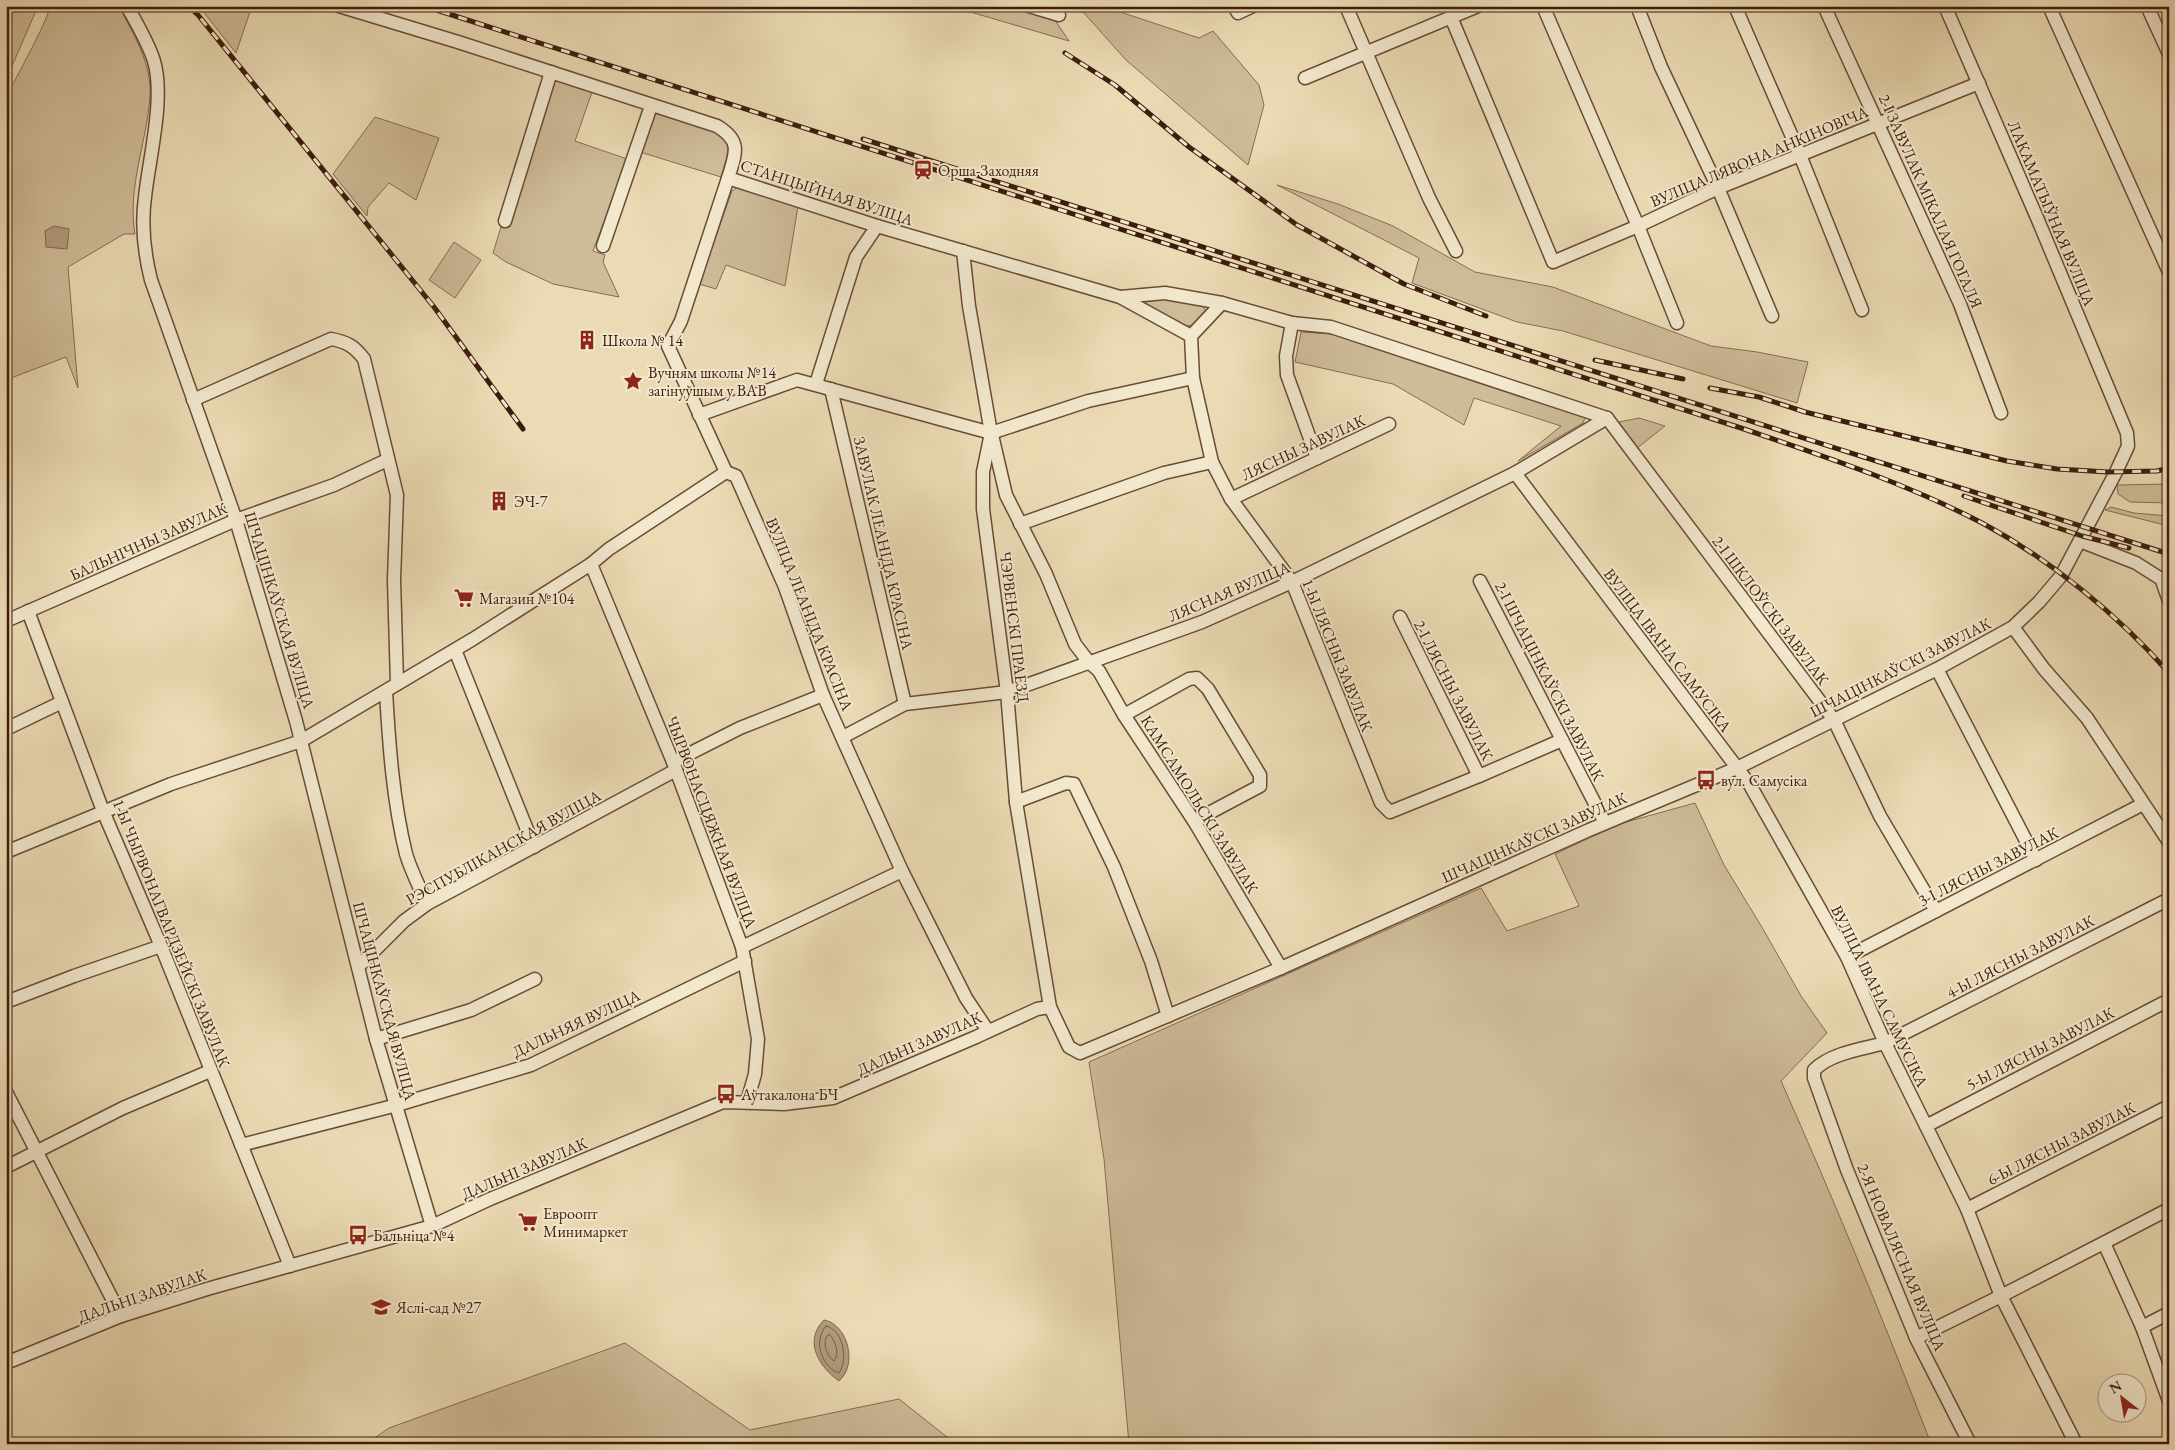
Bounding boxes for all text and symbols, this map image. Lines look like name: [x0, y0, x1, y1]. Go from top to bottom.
street label: 2-І ЗАВУЛАК МІКАЛАЯ ГОГАЛЯ: [1874, 91, 1988, 312]
street label: ВУЛІЦА ЛЯВОНА АНКІНОВІЧА: [1647, 101, 1872, 212]
street label: ЛАКАМАТЫЎНАЯ ВУЛІЦА: [2003, 117, 2101, 310]
street label: СТАНЦЫЙНАЯ ВУЛІЦА: [738, 155, 917, 231]
station icon: Орша-Заходняя: [912, 159, 934, 181]
place label: Орша-Заходняя: [938, 160, 1039, 181]
building icon: Школа № 14: [576, 329, 598, 351]
place label: Школа № 14: [602, 330, 683, 351]
place label: Вучням школы №14 загінуўшым у ВАВ: [648, 362, 776, 401]
place icon: Вучням школы №14 загінуўшым у ВАВ: [622, 370, 644, 392]
street label: ЛЯСНЫ ЗАВУЛАК: [1238, 409, 1369, 485]
street label: ЗАВУЛАК ЛЕАНІДА КРАСІНА: [849, 434, 919, 653]
building icon: ЭЧ-7: [488, 490, 510, 512]
place label: ЭЧ-7: [514, 491, 548, 512]
street label: БАЛЬНІЧНЫ ЗАВУЛАК: [66, 497, 231, 586]
street label: ШЧАЦІНКАЎСКАЯ ВУЛІЦА: [240, 509, 320, 712]
street label: ВУЛІЦА ЛЕАНІДА КРАСІНА: [761, 514, 858, 715]
street label: 2-І ШКЛОЎСКІ ЗАВУЛАК: [1708, 531, 1834, 690]
street label: ЧЭРВЕНСКІ ПРАЕЗД: [995, 550, 1034, 704]
street label: ЛЯСНАЯ ВУЛІЦА: [1165, 556, 1294, 627]
street label: ВУЛІЦА ІВАНА САМУСІКА: [1599, 564, 1737, 737]
street label: 1-Ы ЛЯСНЫ ЗАВУЛАК: [1297, 576, 1378, 735]
street label: 2-І ШЧАЦІНКАЎСКІ ЗАВУЛАК: [1490, 578, 1609, 785]
supermarket icon: Магазин №104: [453, 587, 475, 609]
place label: Магазин №104: [479, 588, 575, 609]
street label: ШЧАЦІНКАЎСКІ ЗАВУЛАК: [1806, 612, 1995, 722]
street label: 2-І ЛЯСНЫ ЗАВУЛАК: [1409, 616, 1498, 764]
street label: КАМСАМОЛЬСКІ ЗАВУЛАК: [1136, 711, 1263, 898]
street label: ЧЫРВОНАСЦЯЖНАЯ ВУЛІЦА: [661, 713, 762, 932]
bus stop icon: вул. Самусіка: [1695, 769, 1717, 791]
place label: вул. Самусіка: [1721, 770, 1808, 791]
street label: РЭСПУБЛІКАНСКАЯ ВУЛІЦА: [402, 784, 605, 910]
street label: ШЧАЦІНКАЎСКІ ЗАВУЛАК: [1438, 787, 1630, 888]
street label: 1-Ы ЧЫРВОНАГВАРДЗЕЙСКІ ЗАВУЛАК: [108, 796, 235, 1071]
street label: 3-І ЛЯСНЫ ЗАВУЛАК: [1914, 822, 2062, 911]
street label: ШЧАЦІНКАЎСКАЯ ВУЛІЦА: [348, 899, 421, 1104]
street label: ВУЛІЦА ІВАНА САМУСІКА: [1826, 902, 1933, 1091]
street label: 4-Ы ЛЯСНЫ ЗАВУЛАК: [1943, 910, 2098, 1003]
street label: ДАЛЬНЯЯ ВУЛІЦА: [509, 984, 644, 1062]
street label: 5-Ы ЛЯСНЫ ЗАВУЛАК: [1963, 1002, 2118, 1095]
street label: ДАЛЬНІ ЗАВУЛАК: [853, 1006, 985, 1080]
bus stop icon: Аўтакалона БЧ: [715, 1083, 737, 1105]
place label: Аўтакалона БЧ: [740, 1084, 839, 1105]
street label: 6-Ы ЛЯСНЫ ЗАВУЛАК: [1984, 1097, 2139, 1190]
street label: ДАЛЬНІ ЗАВУЛАК: [458, 1132, 591, 1204]
street label: 2-Я НОВАЛЯСНАЯ ВУЛІЦА: [1852, 1160, 1951, 1355]
place label: Евроопт Минимаркет: [543, 1203, 628, 1242]
supermarket icon: Евроопт Минимаркет: [517, 1211, 539, 1233]
bus stop icon: Бальніца №4: [347, 1224, 369, 1246]
place label: Бальніца №4: [373, 1225, 455, 1246]
street label: ДАЛЬНІ ЗАВУЛАК: [75, 1264, 210, 1327]
school or university icon: Яслі-сад №27: [370, 1296, 392, 1318]
place label: Яслі-сад №27: [395, 1297, 482, 1318]
north arrow: [2098, 1372, 2148, 1422]
text: N: [2106, 1376, 2125, 1397]

